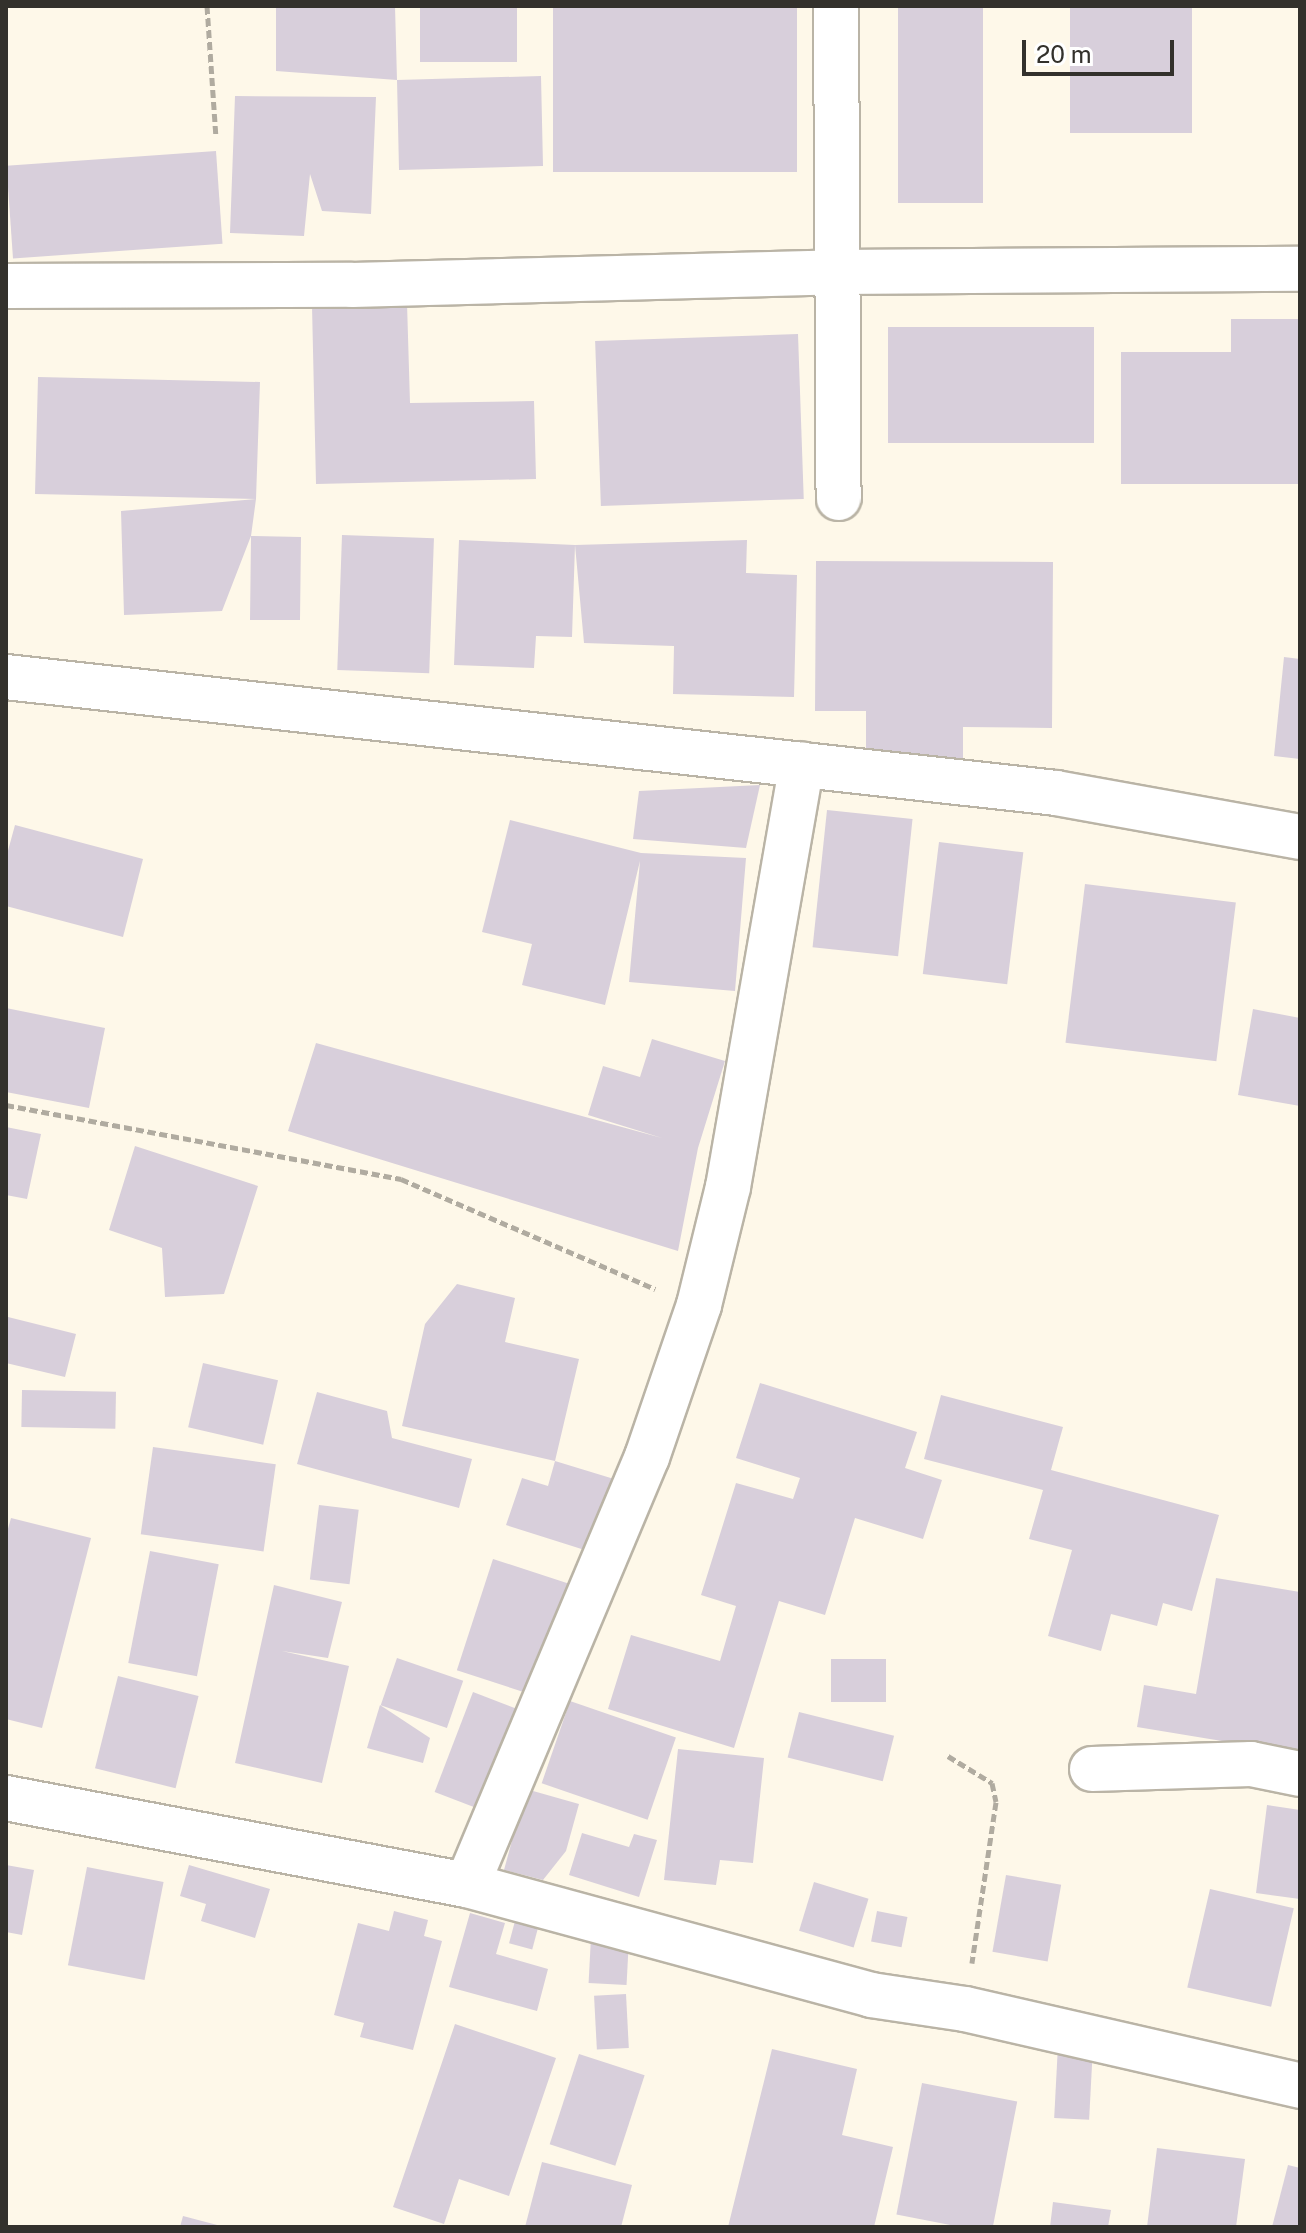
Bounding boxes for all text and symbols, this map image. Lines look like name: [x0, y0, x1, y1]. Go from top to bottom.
scale bar: [1026, 24, 1178, 74]
text: 20 m: [1036, 40, 1092, 68]

